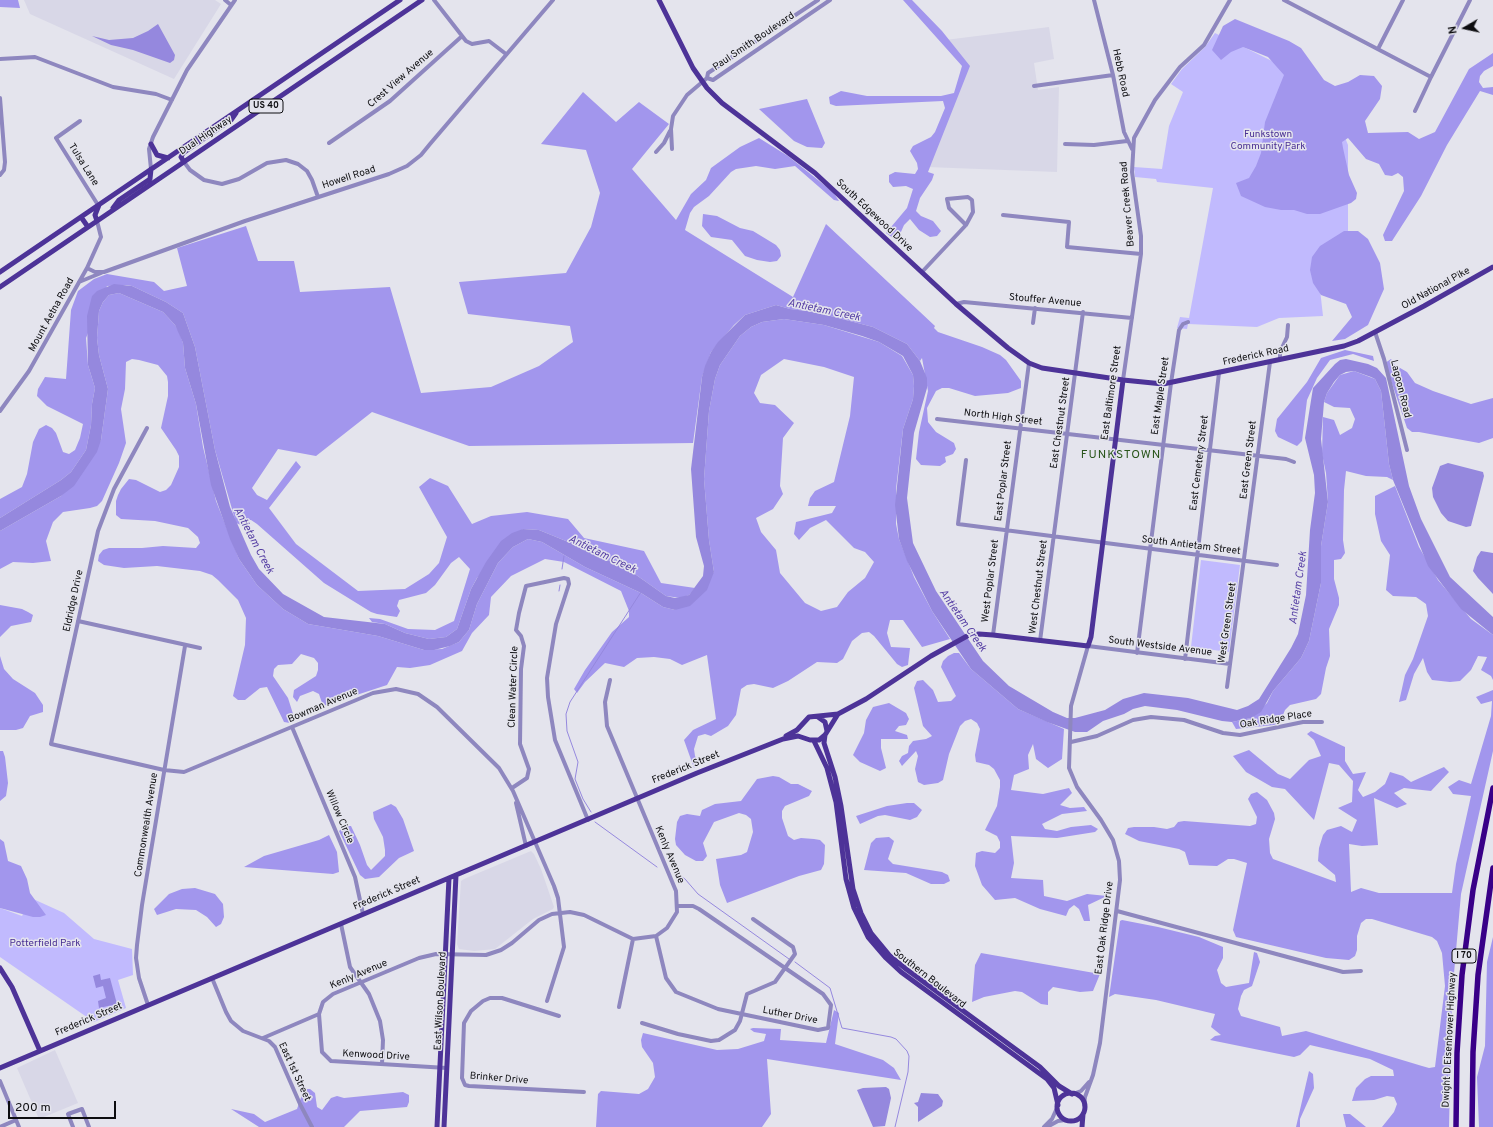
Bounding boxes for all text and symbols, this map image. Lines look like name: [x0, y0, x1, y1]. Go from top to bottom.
north arrow: [1445, 8, 1485, 48]
street label: Paul Smith Boulevard: [711, 10, 797, 74]
text: N: [1446, 25, 1461, 35]
street label: Crest View Avenue: [366, 47, 436, 111]
street label: Hebb Road: [1109, 48, 1131, 98]
road number: US 40: [249, 99, 283, 113]
street label: Dual Highway: [177, 114, 235, 158]
park label: Funkstown Community Park: [1231, 129, 1305, 152]
street label: Tulsa Lane: [65, 141, 101, 189]
street label: Beaver Creek Road: [1118, 161, 1138, 247]
street label: Howell Road: [321, 164, 377, 192]
street label: South Edgewood Drive: [833, 177, 915, 255]
street label: Old National Pike: [1400, 265, 1472, 313]
street label: Mount Aetna Road: [27, 276, 77, 354]
street label: Stouffer Avenue: [1008, 292, 1082, 310]
water label: Antietam Creek: [787, 297, 861, 325]
street label: Frederick Road: [1222, 343, 1290, 369]
street label: East Baltimore Street: [1099, 345, 1125, 441]
street label: East Maple Street: [1150, 356, 1172, 436]
street label: Lagoon Road: [1387, 359, 1413, 419]
street label: East Chestnut Street: [1049, 376, 1073, 470]
street label: North High Street: [963, 407, 1043, 429]
street label: East Cemetery Street: [1188, 415, 1212, 511]
street label: East Green Street: [1238, 420, 1260, 500]
street label: East Poplar Street: [993, 440, 1015, 522]
district label: FUNKSTOWN: [1081, 449, 1161, 463]
water label: Antietam Creek: [230, 505, 276, 577]
water label: Antietam Creek: [566, 533, 638, 577]
street label: South Antietam Street: [1141, 534, 1241, 558]
street label: West Poplar Street: [980, 539, 1002, 623]
street label: West Chestnut Street: [1027, 539, 1051, 635]
water label: Antietam Creek: [1287, 551, 1311, 625]
street label: Eldridge Drive: [62, 569, 86, 633]
street label: West Green Street: [1216, 582, 1240, 664]
water label: Antietam Creek: [935, 587, 989, 655]
street label: South Westside Avenue: [1107, 635, 1213, 659]
street label: Clean Water Circle: [507, 646, 521, 728]
street label: Bowman Avenue: [286, 686, 360, 726]
street label: Oak Ridge Place: [1239, 708, 1313, 732]
street label: Frederick Street: [650, 749, 722, 787]
street label: Commonwealth Avenue: [133, 772, 161, 878]
street label: Willow Circle: [322, 789, 356, 845]
street label: Kenly Avenue: [652, 825, 686, 885]
street label: Frederick Street: [352, 874, 422, 914]
street label: East Oak Ridge Drive: [1093, 881, 1117, 975]
park label: Potterfield Park: [9, 938, 81, 950]
street label: Southern Boulevard: [890, 947, 968, 1011]
road number: I 70: [1452, 949, 1476, 963]
street label: East Wilson Boulevard: [432, 951, 450, 1051]
street label: Kenly Avenue: [329, 958, 389, 992]
street label: Dwight D Eisenhower Highway: [1440, 972, 1460, 1108]
street label: Frederick Street: [54, 1000, 124, 1040]
street label: Luther Drive: [761, 1005, 819, 1027]
street label: East 1st Street: [275, 1041, 313, 1103]
street label: Kenwood Drive: [342, 1048, 410, 1064]
street label: Brinker Drive: [469, 1070, 529, 1088]
scale bar: [10, 1093, 118, 1119]
text: 200 m: [15, 1100, 51, 1116]

